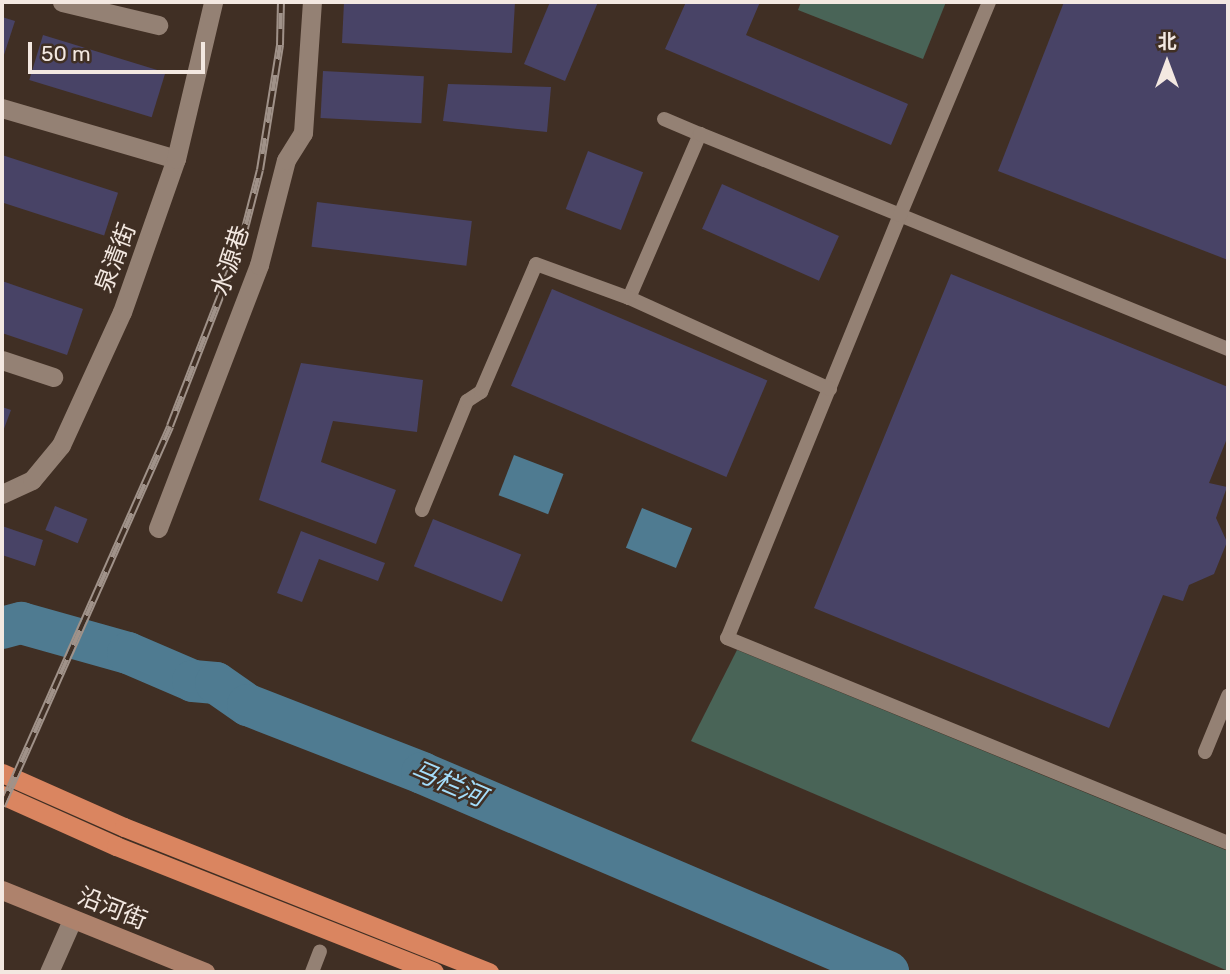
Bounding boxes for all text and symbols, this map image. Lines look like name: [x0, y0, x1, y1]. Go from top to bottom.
scale bar: [32, 28, 208, 72]
north arrow: [1132, 28, 1202, 98]
text: 北: [1157, 30, 1177, 53]
text: 50 m: [41, 41, 91, 66]
street label: 泉清街: [90, 219, 142, 297]
street label: 水源巷: [206, 222, 256, 300]
water label: 马栏河: [406, 754, 490, 814]
street label: 沿河街: [73, 882, 151, 936]

